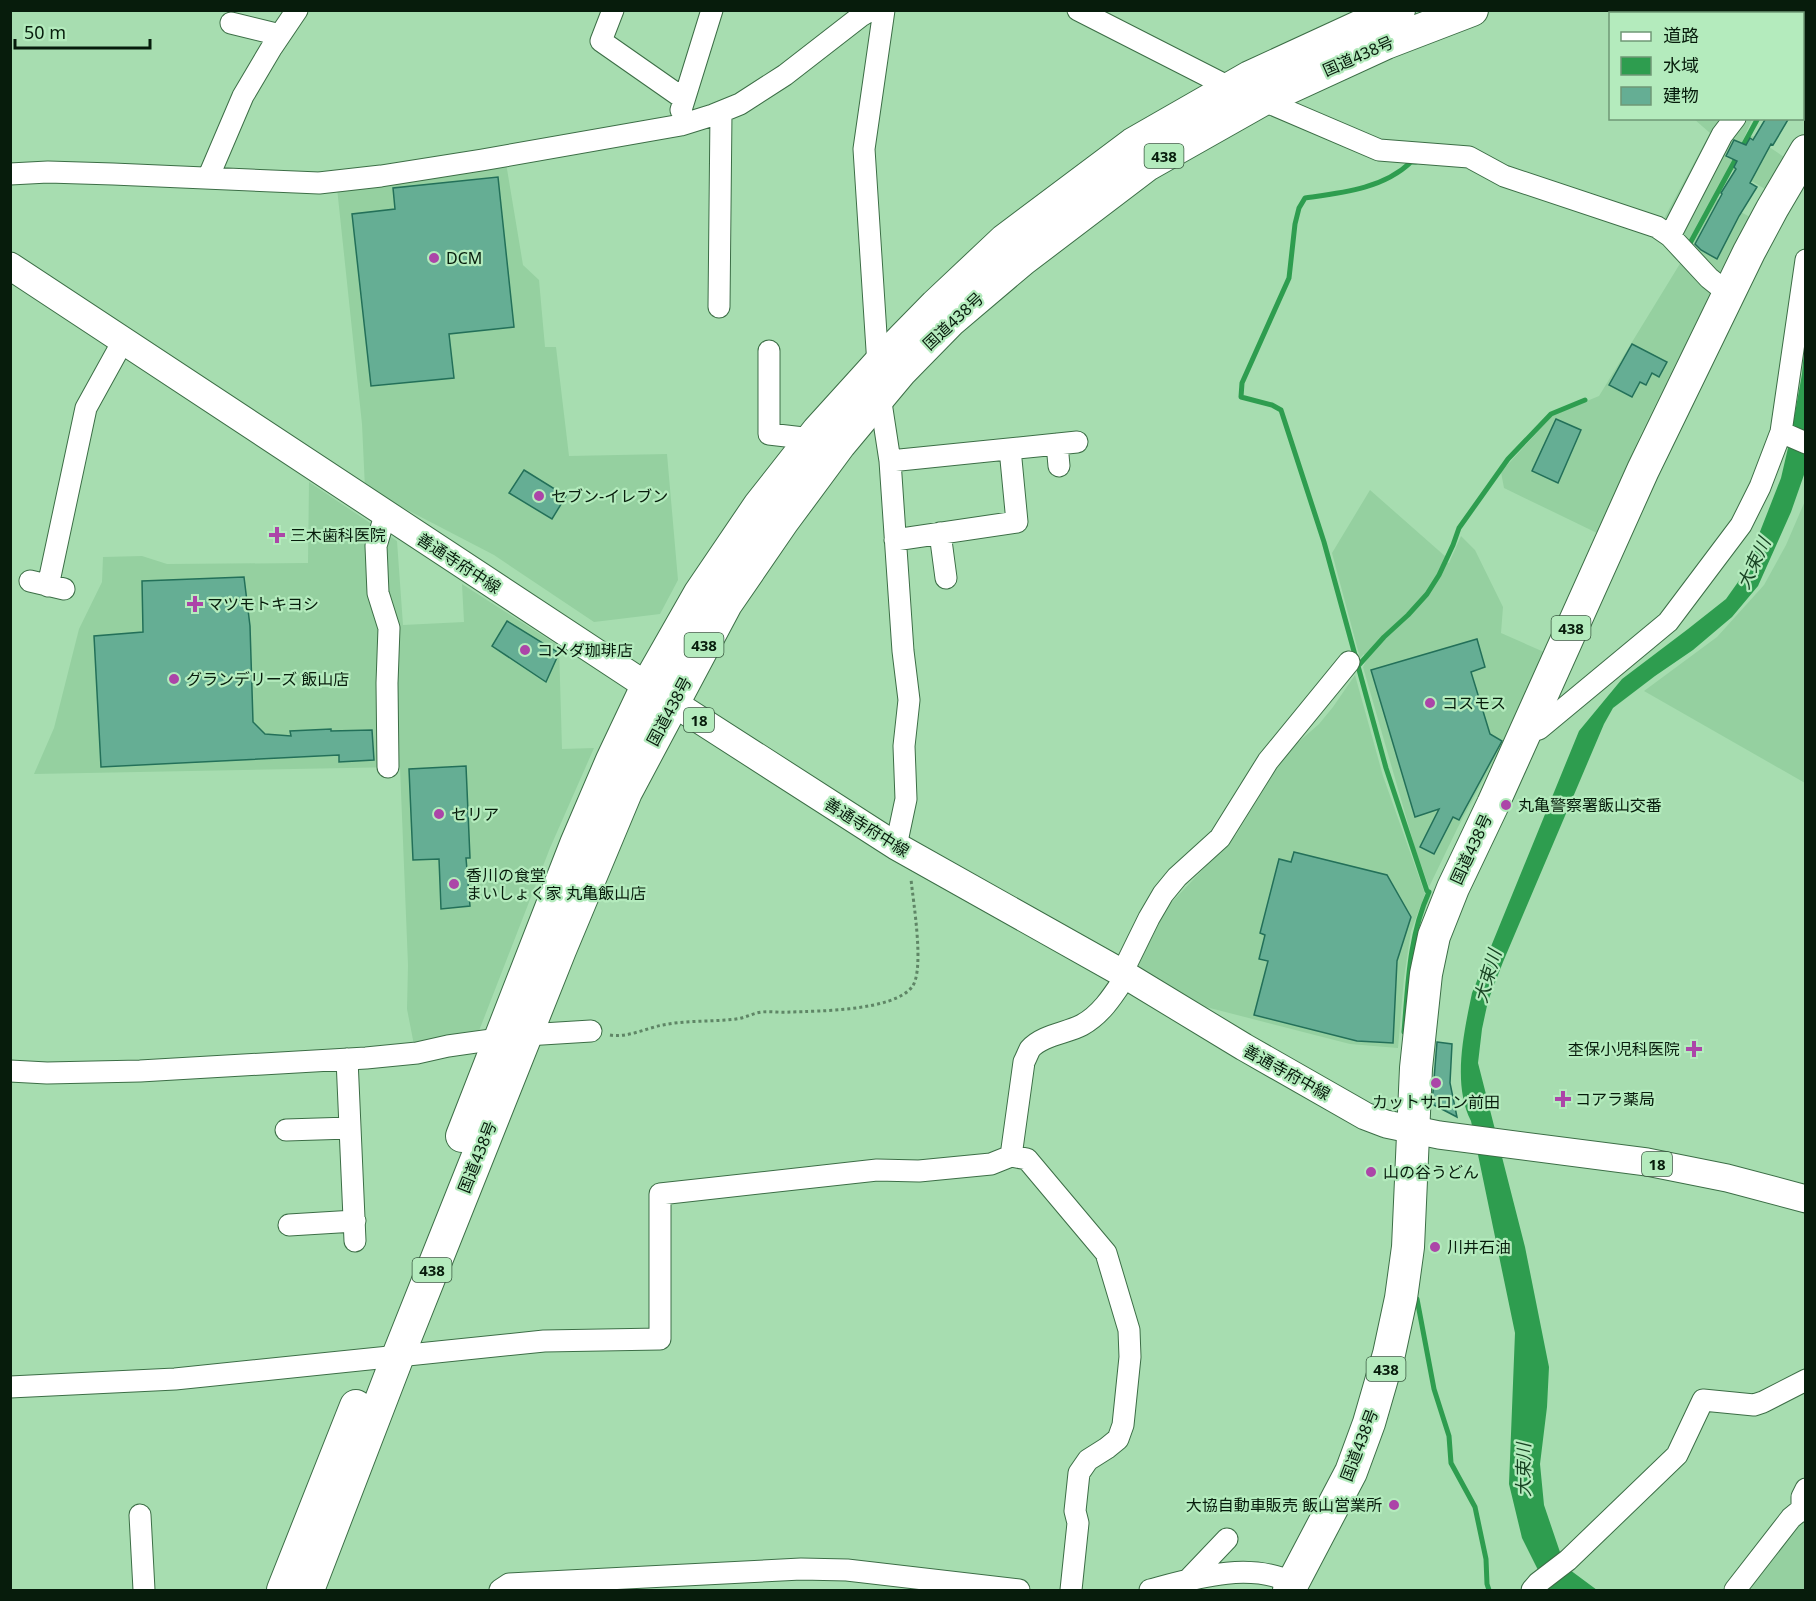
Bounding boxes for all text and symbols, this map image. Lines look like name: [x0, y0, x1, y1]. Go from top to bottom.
scale bar: [15, 12, 150, 50]
legend: [1609, 12, 1804, 120]
text: 50 m: [24, 20, 66, 44]
text: 道路: [1663, 23, 1699, 47]
street label: 国道438号: [1319, 31, 1397, 81]
text: 水域: [1663, 53, 1699, 77]
text: 建物: [1663, 83, 1699, 107]
road number: 438: [1144, 144, 1184, 168]
place label: DCM: [446, 247, 482, 269]
marker: DCM: [427, 251, 441, 265]
street label: 国道438号: [918, 287, 988, 355]
place label: セブン-イレブン: [551, 485, 668, 507]
marker: セブン-イレブン: [532, 489, 546, 503]
place label: 三木歯科医院: [290, 524, 386, 546]
marker: 三木歯科医院: [268, 526, 286, 544]
street label: 善通寺府中線: [413, 528, 505, 598]
water label: 大束川: [1731, 532, 1776, 593]
place label: マツモトキヨシ: [207, 593, 319, 615]
marker: マツモトキヨシ: [188, 597, 202, 611]
road number: 438: [1552, 616, 1590, 640]
road number: 438: [684, 633, 724, 657]
place label: コメダ珈琲店: [537, 639, 633, 661]
marker: コメダ珈琲店: [518, 643, 532, 657]
place label: グランデリーズ 飯山店: [186, 668, 349, 690]
marker: グランデリーズ 飯山店: [167, 672, 181, 686]
street label: 国道438号: [642, 673, 696, 749]
place label: コスモス: [1442, 692, 1506, 714]
marker: コスモス: [1423, 696, 1437, 710]
road number: 18: [684, 708, 714, 732]
street label: 善通寺府中線: [820, 792, 914, 862]
place label: 丸亀警察署飯山交番: [1518, 794, 1662, 816]
marker: 丸亀警察署飯山交番: [1499, 798, 1513, 812]
place label: セリア: [451, 803, 499, 825]
marker: セリア: [432, 807, 446, 821]
street label: 国道438号: [1445, 810, 1497, 888]
place label: 香川の食堂 まいしょく家 丸亀飯山店: [466, 864, 646, 904]
marker: 香川の食堂 まいしょく家 丸亀飯山店: [447, 877, 461, 891]
water label: 大束川: [1468, 945, 1507, 1005]
place label: 杢保小児科医院: [1568, 1038, 1680, 1060]
street label: 善通寺府中線: [1240, 1039, 1334, 1105]
marker: 杢保小児科医院: [1685, 1040, 1703, 1058]
marker: カットサロン前田: [1429, 1076, 1443, 1090]
place label: コアラ薬局: [1575, 1088, 1655, 1110]
place label: カットサロン前田: [1372, 1091, 1500, 1113]
marker: コアラ薬局: [1556, 1092, 1570, 1106]
street label: 国道438号: [453, 1118, 501, 1196]
road number: 18: [1642, 1152, 1672, 1176]
place label: 山の谷うどん: [1383, 1161, 1479, 1183]
marker: 山の谷うどん: [1364, 1165, 1378, 1179]
place label: 川井石油: [1447, 1236, 1511, 1258]
marker: 川井石油: [1428, 1240, 1442, 1254]
road number: 438: [412, 1258, 452, 1282]
road number: 438: [1366, 1357, 1406, 1381]
street label: 国道438号: [1335, 1406, 1383, 1484]
water label: 大束川: [1511, 1441, 1535, 1497]
place label: 大協自動車販売 飯山営業所: [1186, 1494, 1382, 1516]
marker: 大協自動車販売 飯山営業所: [1387, 1498, 1401, 1512]

